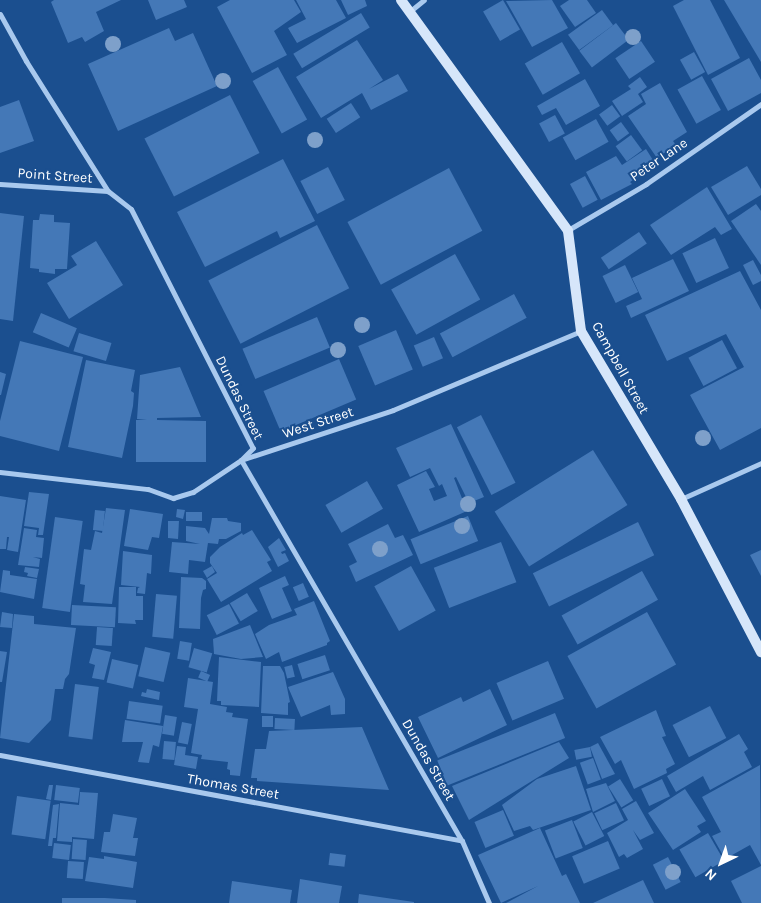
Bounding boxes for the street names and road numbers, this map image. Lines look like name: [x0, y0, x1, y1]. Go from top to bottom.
street label: Peter Lane: [627, 135, 691, 185]
street label: Point Street: [17, 165, 93, 187]
street label: Campbell Street: [588, 319, 652, 417]
street label: Dundas Street: [211, 353, 267, 443]
street label: West Street: [280, 404, 356, 442]
street label: Dundas Street: [398, 716, 458, 804]
street label: Thomas Street: [186, 771, 280, 803]

